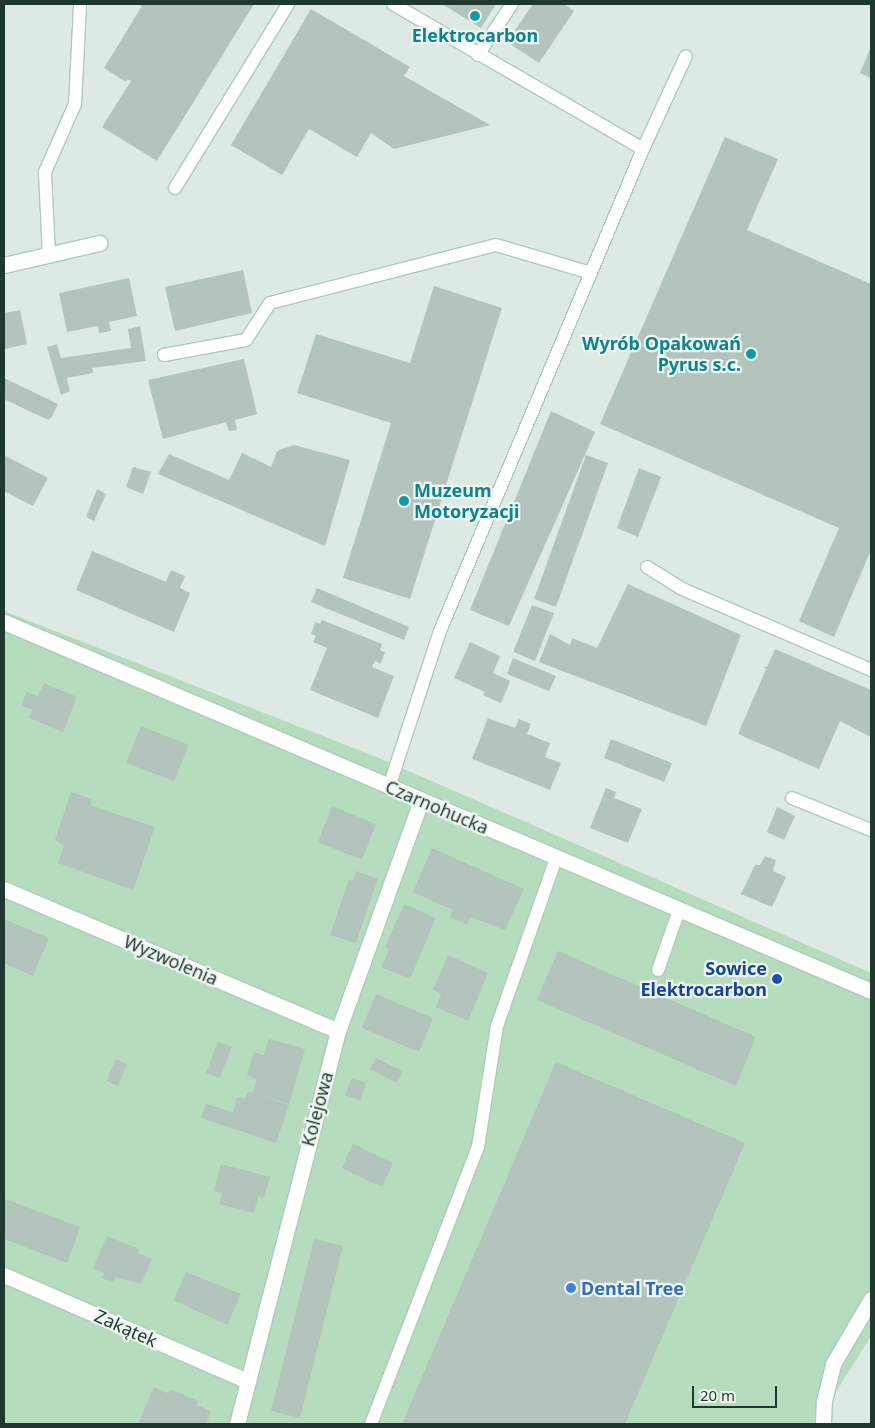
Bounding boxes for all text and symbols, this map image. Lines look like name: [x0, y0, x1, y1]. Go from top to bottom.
marker: Elektrocarbon: [469, 10, 481, 22]
place label: Elektrocarbon: [412, 24, 538, 46]
place label: Wyrób Opakowań Pyrus s.c.: [582, 333, 741, 376]
marker: Wyrób Opakowań Pyrus s.c.: [745, 348, 757, 360]
place label: Muzeum Motoryzacji: [414, 480, 519, 522]
marker: Muzeum Motoryzacji: [398, 495, 410, 507]
street label: Czarnohucka: [382, 776, 492, 838]
street label: Wyzwolenia: [121, 931, 221, 989]
place label: Sowice Elektrocarbon: [640, 958, 767, 1001]
marker: Sowice Elektrocarbon: [771, 973, 783, 985]
street label: Kolejowa: [297, 1069, 337, 1149]
place label: Dental Tree: [581, 1277, 684, 1299]
marker: Dental Tree: [565, 1282, 577, 1294]
street label: Zakątek: [91, 1305, 161, 1351]
scale bar: [695, 1376, 780, 1408]
text: 20 m: [700, 1385, 735, 1405]

